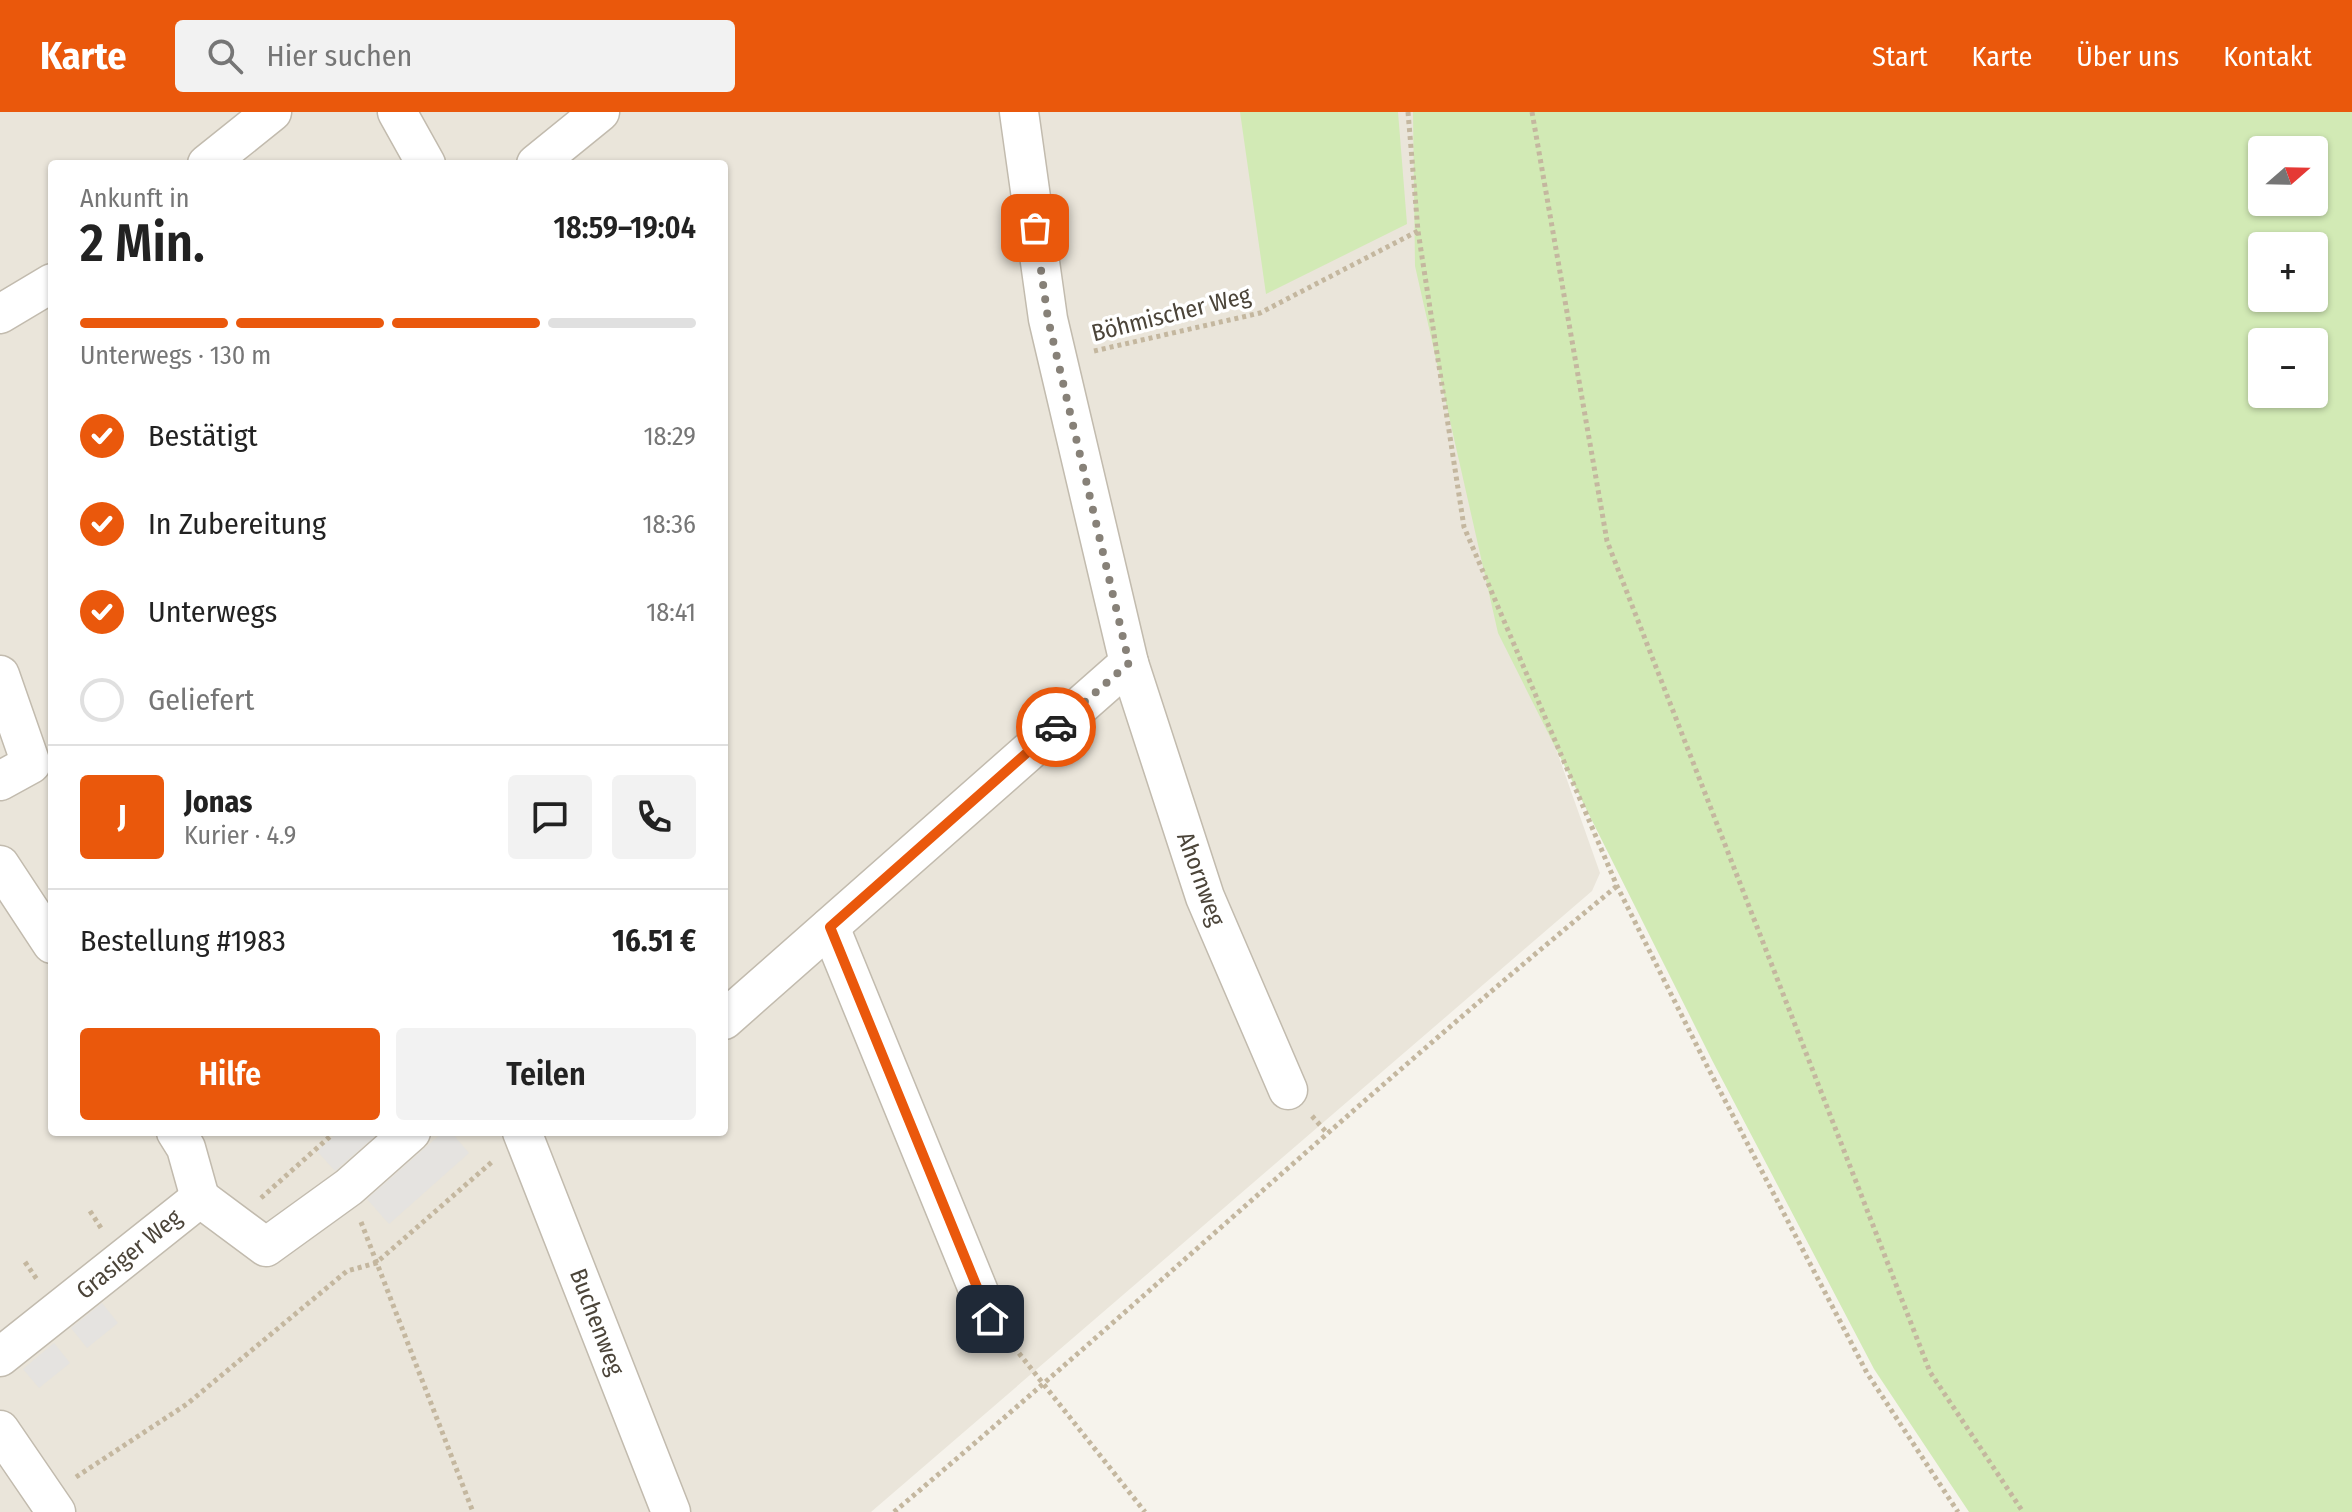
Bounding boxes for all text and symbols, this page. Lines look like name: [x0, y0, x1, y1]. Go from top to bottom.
search box: [175, 20, 735, 92]
text: Karte: [40, 33, 127, 79]
icon: search: [203, 34, 247, 78]
text: Hier suchen: [267, 38, 412, 74]
text: Start: [1872, 40, 1928, 73]
text: Karte: [1972, 40, 2032, 73]
text: Über uns: [2076, 40, 2179, 73]
text: Kontakt: [2223, 40, 2312, 73]
north arrow: [2248, 136, 2328, 216]
map controls: [2248, 136, 2328, 408]
text: Ankunft in: [80, 183, 189, 214]
pin: [1001, 194, 1069, 262]
icon: bag: [1013, 206, 1057, 250]
text: 18:59–19:04: [554, 210, 696, 246]
text: 2 Min.: [80, 212, 205, 275]
button: +: [2248, 232, 2328, 312]
street label: Böhmischer Weg: [1089, 281, 1254, 347]
button: −: [2248, 328, 2328, 408]
text: Unterwegs · 130 m: [80, 340, 271, 371]
icon: check: [80, 414, 124, 458]
text: Bestätigt: [148, 418, 258, 454]
text: 18:29: [643, 421, 696, 452]
icon: check: [80, 502, 124, 546]
text: In Zubereitung: [148, 506, 326, 542]
text: 18:36: [642, 509, 696, 540]
icon: check: [80, 590, 124, 634]
text: Unterwegs: [148, 594, 277, 630]
text: 18:41: [646, 597, 696, 628]
text: Geliefert: [148, 682, 254, 718]
courier: [1016, 687, 1096, 767]
icon: car: [1034, 705, 1078, 749]
button: chat: [508, 775, 592, 859]
button: phone: [612, 775, 696, 859]
text: Jonas: [184, 784, 252, 820]
text: J: [118, 799, 126, 835]
text: Kurier · 4.9: [184, 820, 296, 851]
street label: Ahornweg: [1171, 828, 1231, 930]
text: Bestellung #1983: [80, 923, 286, 959]
text: 16.51 €: [612, 923, 696, 959]
button: Hilfe: [80, 1028, 380, 1120]
button: Teilen: [396, 1028, 696, 1120]
street label: Grasiger Weg: [71, 1203, 188, 1305]
street label: Buchenweg: [564, 1265, 630, 1380]
pin: [956, 1285, 1024, 1353]
icon: home: [968, 1297, 1012, 1341]

